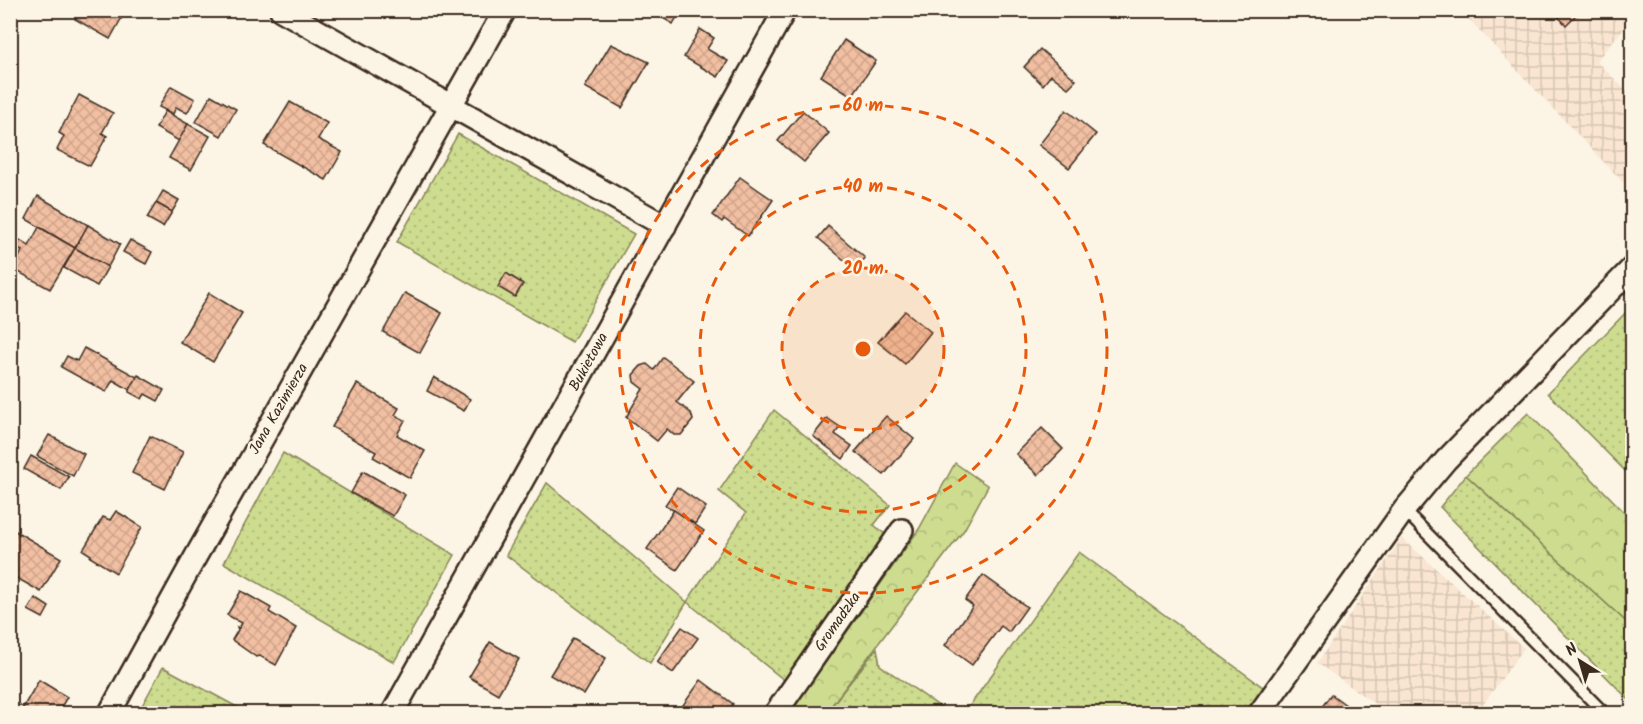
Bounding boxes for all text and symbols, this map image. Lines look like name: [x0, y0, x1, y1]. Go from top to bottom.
text: 60 m: [843, 92, 884, 121]
text: 40 m: [843, 173, 884, 202]
text: 20 m: [842, 255, 884, 284]
street label: Bukietowa: [563, 328, 615, 396]
centre of rings: [853, 339, 873, 359]
street label: Jana Kazimierza: [243, 359, 315, 459]
street label: Gromadzka: [809, 587, 867, 657]
north arrow: [1550, 631, 1610, 691]
text: N: [1560, 637, 1583, 663]

